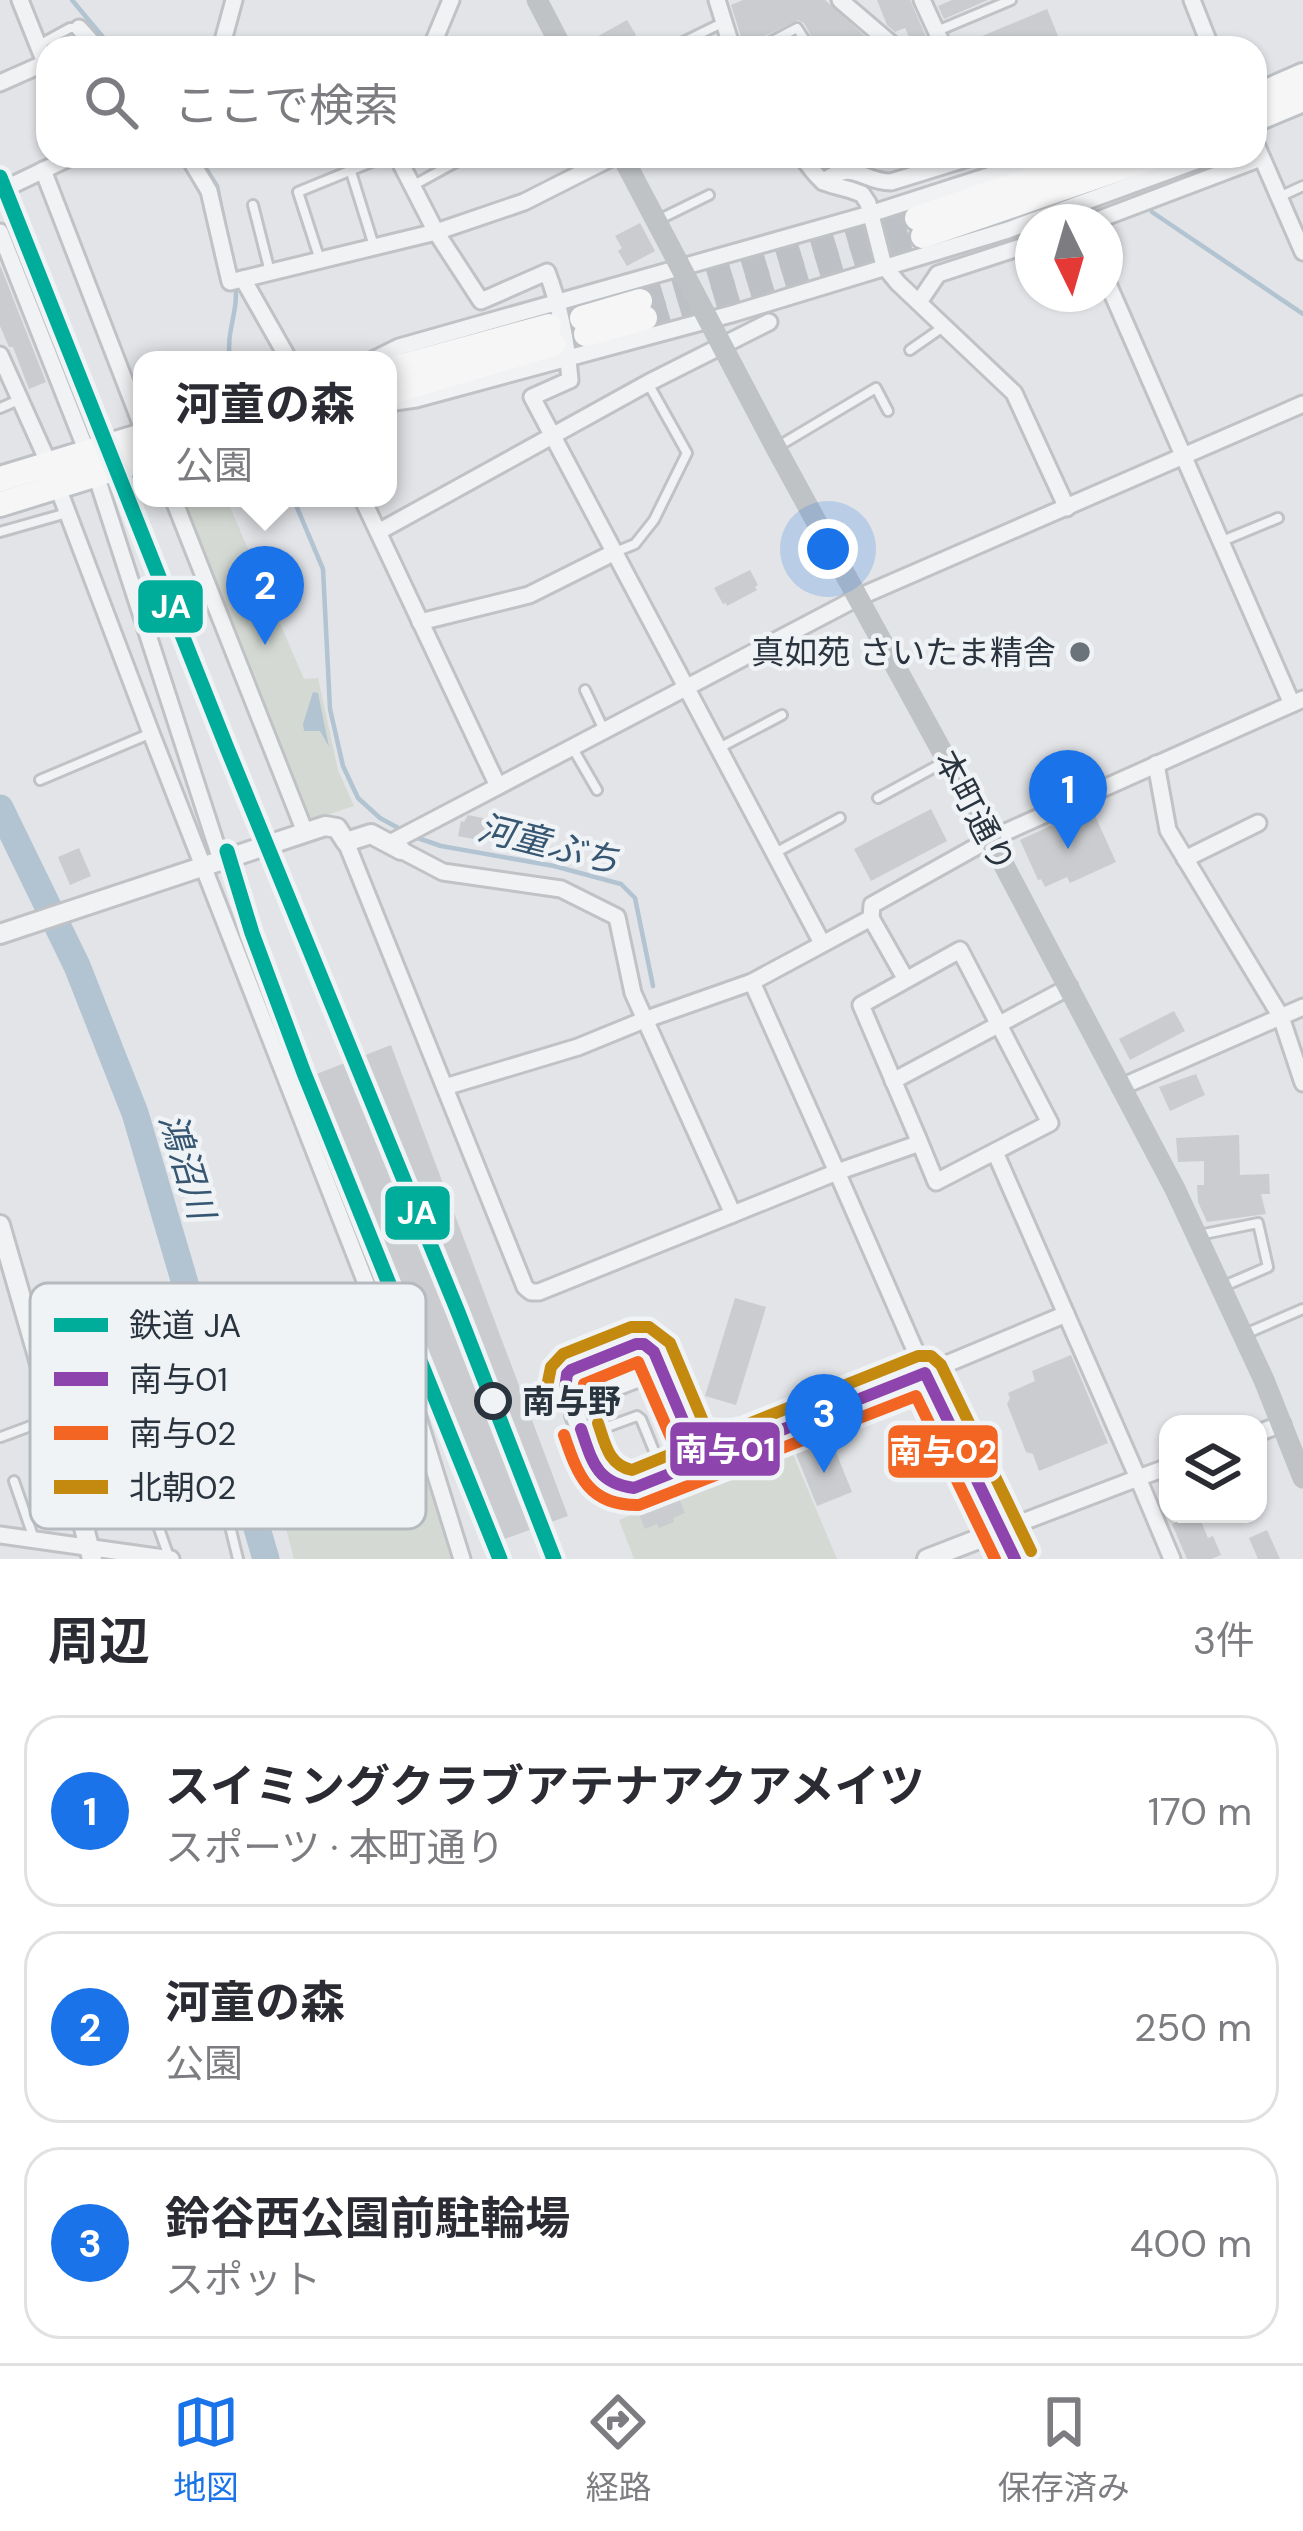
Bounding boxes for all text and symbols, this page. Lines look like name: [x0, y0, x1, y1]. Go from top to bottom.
search box: [36, 36, 1267, 168]
icon: search: [78, 69, 144, 135]
text: ここで検索: [174, 76, 399, 135]
north arrow: [1015, 204, 1123, 312]
popup: [133, 351, 397, 507]
text: 河童の森: [175, 375, 355, 434]
text: 公園: [175, 440, 253, 491]
your location: [798, 519, 858, 579]
pin: 2: [226, 546, 304, 645]
line badge: JA: [136, 578, 205, 635]
text: JA: [151, 585, 191, 628]
place label: 真如苑 さいたま精舎: [751, 631, 1056, 674]
marker: 真如苑 さいたま精舎: [1067, 639, 1093, 665]
street label: 本町通り: [925, 743, 1025, 879]
pin: 1: [1029, 750, 1107, 849]
water label: 河童ぶち: [473, 804, 625, 884]
water label: 鴻沼川: [149, 1107, 226, 1228]
line badge: JA: [383, 1184, 452, 1242]
text: JA: [397, 1191, 437, 1234]
legend: [30, 1283, 426, 1529]
text: 鉄道 JA: [129, 1304, 241, 1347]
text: 南与01: [129, 1358, 228, 1401]
pin: 3: [785, 1374, 863, 1473]
place label: 南与野: [522, 1380, 621, 1423]
marker: 南与野: [476, 1384, 510, 1418]
text: 南与02: [129, 1412, 236, 1455]
map controls: [1159, 1415, 1267, 1523]
button: layers: [1159, 1415, 1267, 1523]
line badge: 南与01: [668, 1420, 782, 1478]
line badge: 南与02: [886, 1423, 1000, 1480]
text: 南与01: [674, 1428, 776, 1471]
text: 南与02: [889, 1430, 997, 1473]
text: 北朝02: [129, 1466, 236, 1509]
text: 周辺: [48, 1608, 150, 1675]
text: 3件: [1193, 1615, 1255, 1666]
text: スイミングクラブアテナアクアメイツ: [165, 1757, 925, 1816]
text: 1: [83, 1786, 97, 1837]
text: 170 m: [1148, 1786, 1252, 1837]
text: スポーツ · 本町通り: [165, 1822, 505, 1873]
text: 河童の森: [165, 1973, 345, 2032]
text: 2: [79, 2002, 101, 2053]
text: 250 m: [1134, 2002, 1252, 2053]
text: 公園: [165, 2038, 243, 2089]
text: 鈴谷西公園前駐輪場: [165, 2189, 570, 2248]
text: 3: [78, 2218, 102, 2269]
text: 400 m: [1130, 2218, 1252, 2269]
text: スポット: [165, 2254, 321, 2305]
tab: 地図: [173, 2389, 239, 2509]
tab: 経路: [585, 2389, 651, 2509]
tab: 保存済み: [998, 2389, 1130, 2509]

